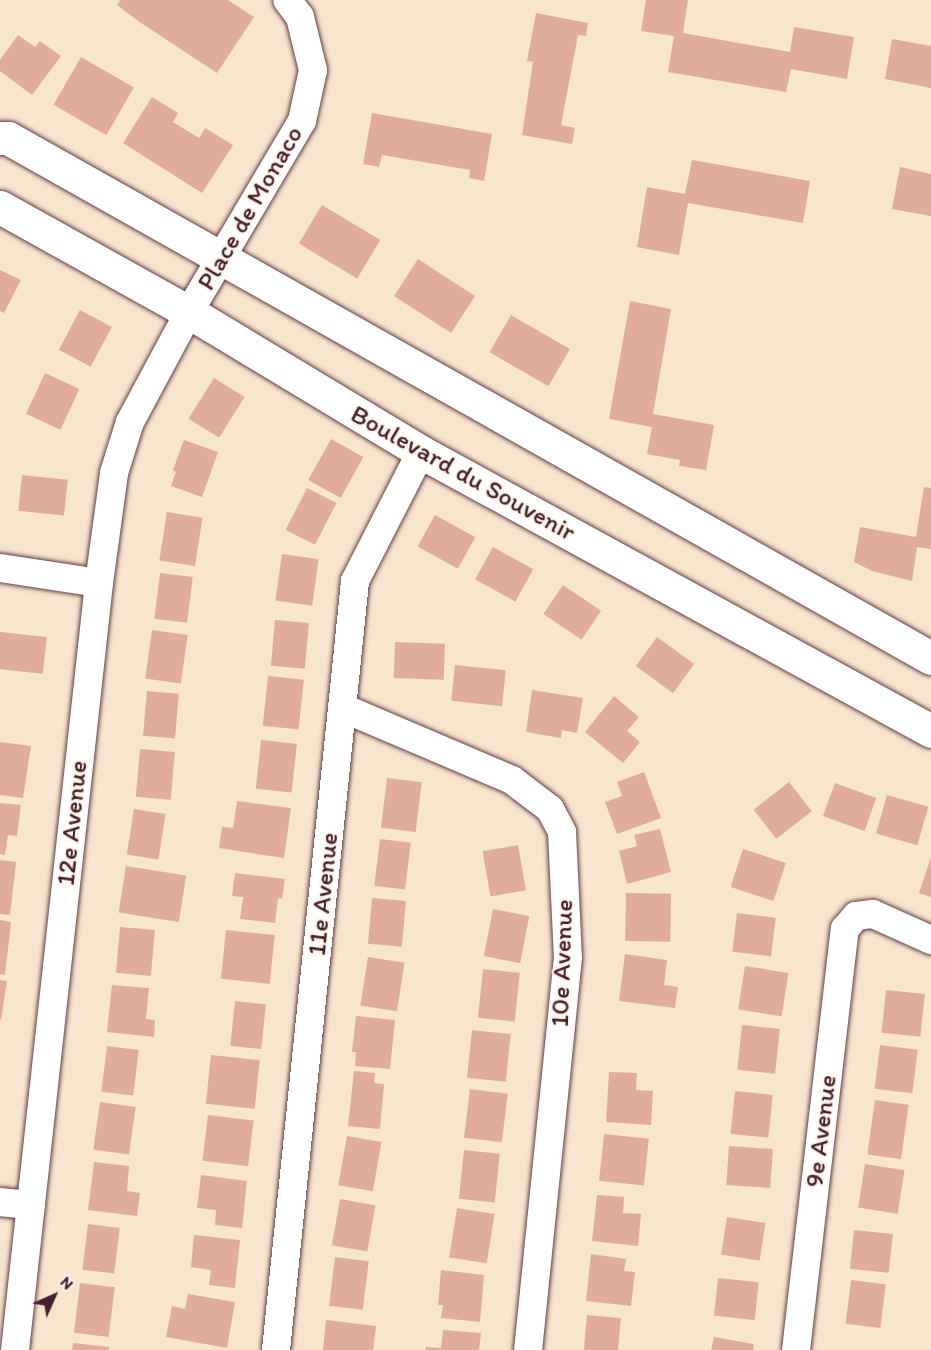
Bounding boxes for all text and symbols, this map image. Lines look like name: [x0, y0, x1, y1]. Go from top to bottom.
street label: Place de Monaco: [190, 120, 310, 296]
street label: Boulevard du Souvenir: [345, 398, 581, 548]
street label: 12e Avenue: [50, 759, 94, 887]
street label: 11e Avenue: [301, 831, 345, 957]
street label: 10e Avenue: [544, 899, 580, 1027]
street label: 9e Avenue: [799, 1073, 843, 1189]
north arrow: [24, 1266, 84, 1326]
text: N: [57, 1272, 78, 1293]

